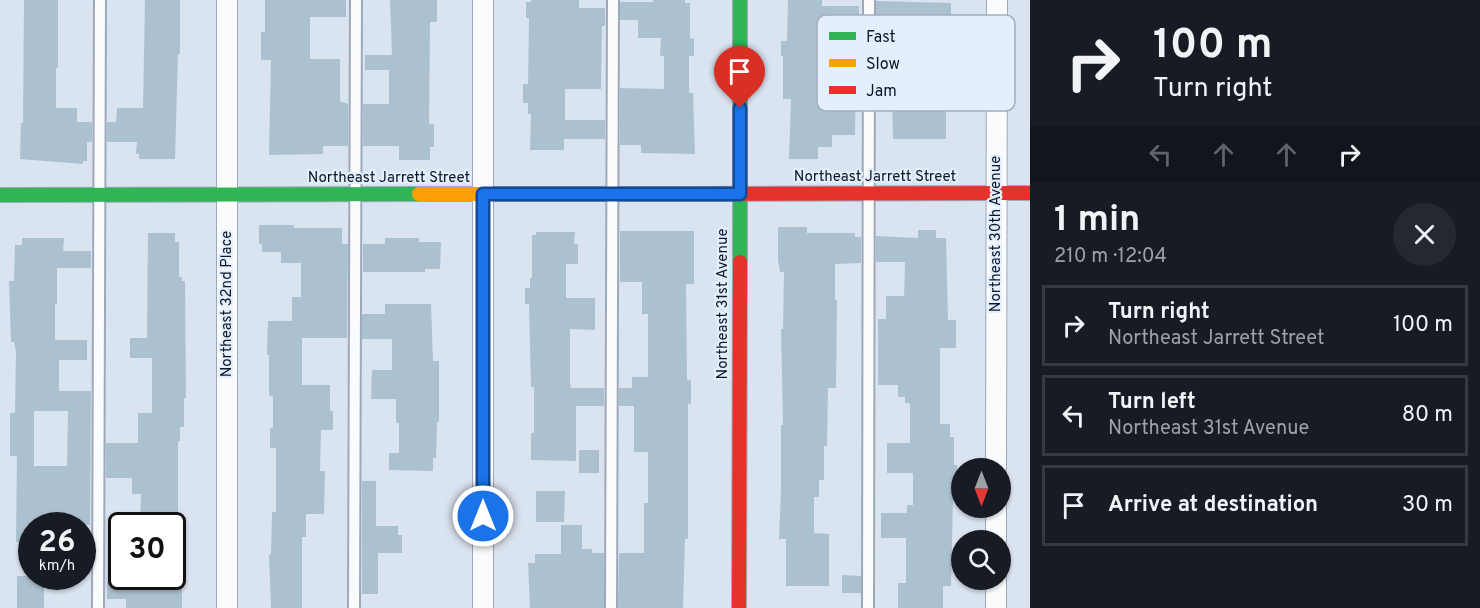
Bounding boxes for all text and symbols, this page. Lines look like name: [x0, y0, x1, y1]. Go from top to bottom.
legend: [817, 15, 1015, 111]
text: 100 m: [1153, 20, 1272, 73]
icon: right: [1054, 24, 1132, 102]
text: Fast: [866, 28, 896, 48]
pin: [714, 46, 765, 108]
icon: arrive: [723, 55, 756, 88]
text: Slow: [866, 55, 900, 75]
text: Turn right: [1153, 72, 1272, 106]
text: Jam: [866, 82, 897, 102]
icon: left: [1144, 138, 1177, 171]
icon: ahead: [1207, 138, 1240, 171]
icon: ahead: [1270, 138, 1303, 171]
icon: right: [1333, 138, 1366, 171]
street label: Northeast 30th Avenue: [987, 156, 1006, 312]
street label: Northeast Jarrett Street: [794, 168, 956, 187]
street label: Northeast Jarrett Street: [308, 169, 470, 188]
text: 1 min: [1054, 198, 1140, 244]
button: close: [1393, 203, 1456, 266]
street label: Northeast 31st Avenue: [714, 229, 733, 379]
street label: Northeast 32nd Place: [218, 231, 237, 377]
text: 210 m · 12:04: [1054, 244, 1167, 270]
text: Turn right: [1108, 299, 1210, 326]
icon: right: [1057, 309, 1090, 342]
text: 100 m: [1393, 312, 1453, 339]
text: Northeast Jarrett Street: [1108, 326, 1324, 352]
text: Turn left: [1108, 389, 1196, 416]
icon: left: [1057, 399, 1090, 432]
text: 80 m: [1402, 402, 1453, 429]
text: Northeast 31st Avenue: [1108, 416, 1309, 442]
north arrow: [951, 458, 1011, 518]
map controls: [951, 458, 1011, 590]
position arrow: [451, 484, 515, 548]
icon: arrive: [1057, 489, 1090, 522]
text: Arrive at destination: [1108, 492, 1318, 519]
text: 30 m: [1402, 492, 1453, 519]
speed limit sign: 30: [108, 512, 186, 590]
text: 26: [39, 525, 75, 562]
button: search: [951, 530, 1011, 590]
text: km/h: [39, 557, 75, 576]

